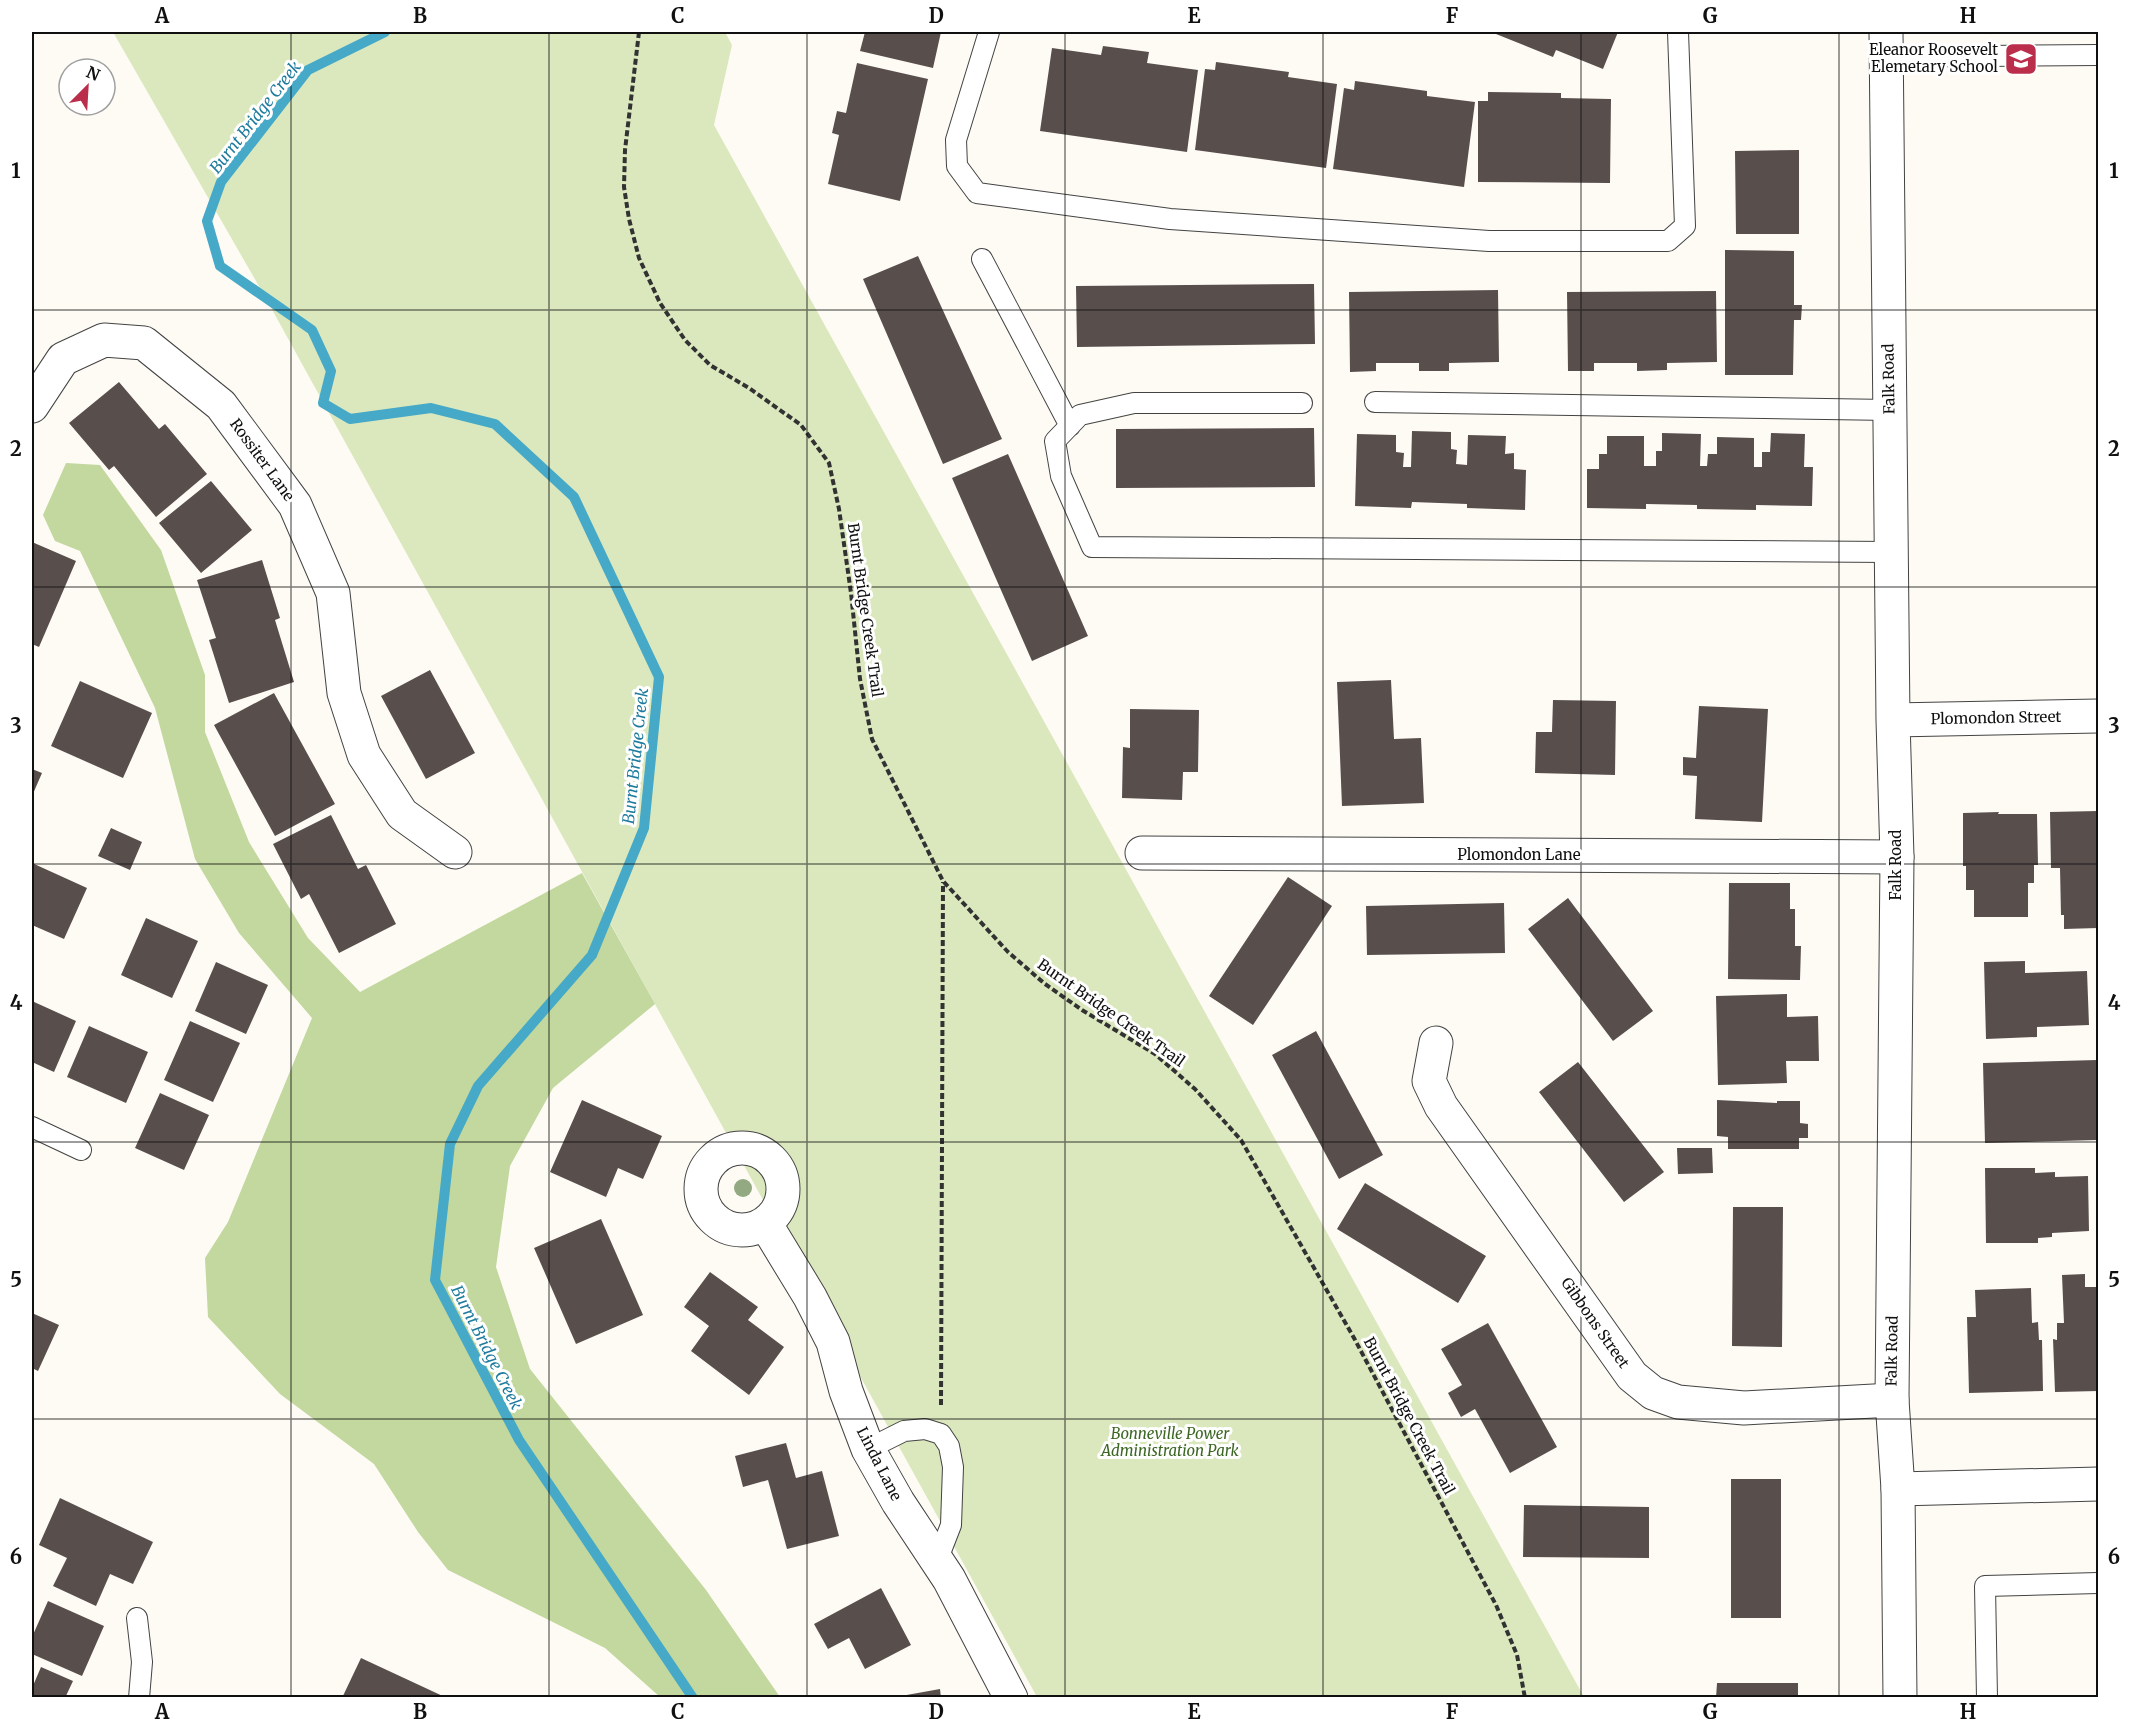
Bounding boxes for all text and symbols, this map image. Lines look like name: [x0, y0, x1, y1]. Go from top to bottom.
text: A: [154, 3, 170, 28]
text: B: [413, 3, 427, 28]
text: C: [671, 3, 685, 28]
text: D: [928, 3, 944, 28]
text: E: [1187, 3, 1201, 28]
text: F: [1446, 3, 1459, 28]
text: G: [1703, 3, 1718, 28]
text: H: [1960, 3, 1976, 28]
place label: Eleanor Roosevelt Elemetary School: [1869, 40, 1998, 76]
school or university icon: Eleanor Roosevelt Elemetary School: [2003, 41, 2039, 77]
north arrow: [57, 57, 117, 117]
water label: Burnt Bridge Creek: [205, 57, 305, 177]
text: N: [83, 62, 103, 85]
text: 1: [11, 158, 21, 183]
text: 1: [2109, 158, 2119, 183]
street label: Falk Road: [1878, 343, 1899, 415]
street label: Rossiter Lane: [226, 415, 299, 505]
text: 2: [10, 436, 22, 461]
text: 2: [2108, 436, 2120, 461]
street label: Burnt Bridge Creek Trail: [844, 522, 887, 699]
water label: Burnt Bridge Creek: [618, 687, 652, 825]
street label: Plomondon Street: [1931, 707, 2062, 728]
text: 3: [10, 713, 22, 738]
text: 3: [2108, 713, 2120, 738]
street label: Falk Road: [1886, 830, 1905, 900]
street label: Plomondon Lane: [1457, 845, 1581, 864]
street label: Burnt Bridge Creek Trail: [1034, 954, 1189, 1071]
text: 4: [10, 990, 23, 1015]
text: 4: [2108, 990, 2121, 1015]
text: 5: [10, 1267, 22, 1292]
text: 5: [2108, 1267, 2120, 1292]
street label: Gibbons Street: [1557, 1274, 1634, 1372]
water label: Burnt Bridge Creek: [447, 1282, 527, 1413]
street label: Falk Road: [1881, 1315, 1902, 1387]
street label: Burnt Bridge Creek Trail: [1360, 1334, 1459, 1498]
street label: Linda Lane: [853, 1424, 906, 1504]
park label: Bonneville Power Administration Park: [1100, 1424, 1240, 1460]
text: 6: [10, 1544, 22, 1569]
text: 6: [2108, 1544, 2120, 1569]
text: A: [154, 1699, 170, 1724]
text: B: [413, 1699, 427, 1724]
text: C: [671, 1699, 685, 1724]
text: D: [928, 1699, 944, 1724]
text: E: [1187, 1699, 1201, 1724]
text: F: [1446, 1699, 1459, 1724]
text: G: [1703, 1699, 1718, 1724]
text: H: [1960, 1699, 1976, 1724]

